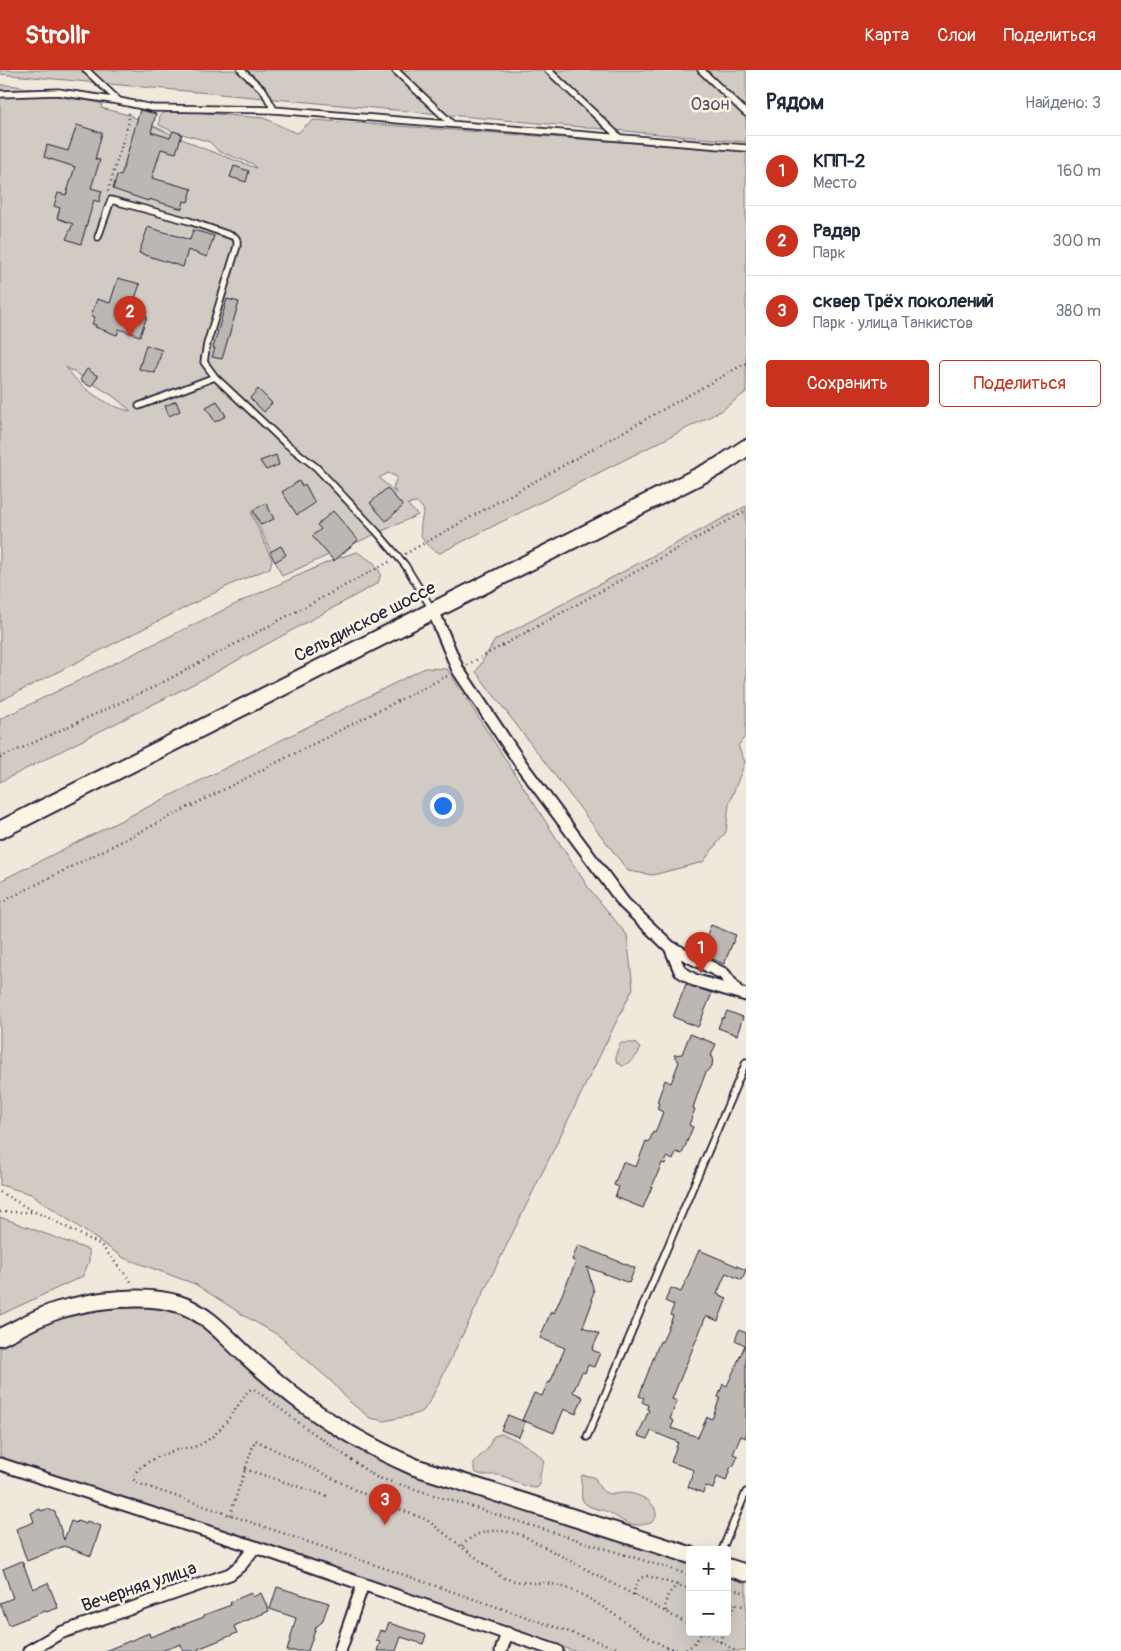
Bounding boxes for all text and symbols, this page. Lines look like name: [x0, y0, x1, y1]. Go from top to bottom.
text: Strollr: [25, 21, 90, 50]
text: Карта: [865, 24, 909, 47]
text: Слои: [937, 24, 975, 47]
text: Поделиться: [1003, 24, 1096, 47]
text: Рядом: [766, 89, 824, 116]
park label: Озон: [691, 93, 729, 116]
text: Найдено: 3: [1025, 93, 1101, 113]
text: КПП-2: [813, 149, 865, 173]
text: 1: [779, 161, 785, 181]
text: 160 m: [1057, 161, 1101, 181]
text: Место: [813, 173, 857, 193]
text: Радар: [813, 219, 860, 243]
text: 2: [778, 231, 786, 251]
text: 300 m: [1053, 231, 1101, 251]
text: Парк: [813, 243, 846, 263]
text: сквер Трёх поколений: [813, 289, 994, 313]
pin: 2: [114, 296, 146, 337]
text: 3: [778, 301, 786, 321]
text: 380 m: [1055, 301, 1101, 321]
text: Парк · улица Танкистов: [813, 313, 973, 333]
button: Сохранить: [766, 360, 929, 407]
button: Поделиться: [939, 360, 1101, 407]
street label: Сельдинское шоссе: [290, 576, 440, 668]
your location: [430, 793, 456, 819]
pin: 1: [685, 932, 717, 973]
pin: 3: [369, 1484, 401, 1525]
map controls: [686, 1546, 731, 1636]
button: +: [686, 1546, 731, 1591]
street label: Вечерняя улица: [78, 1557, 200, 1617]
button: −: [686, 1591, 731, 1636]

